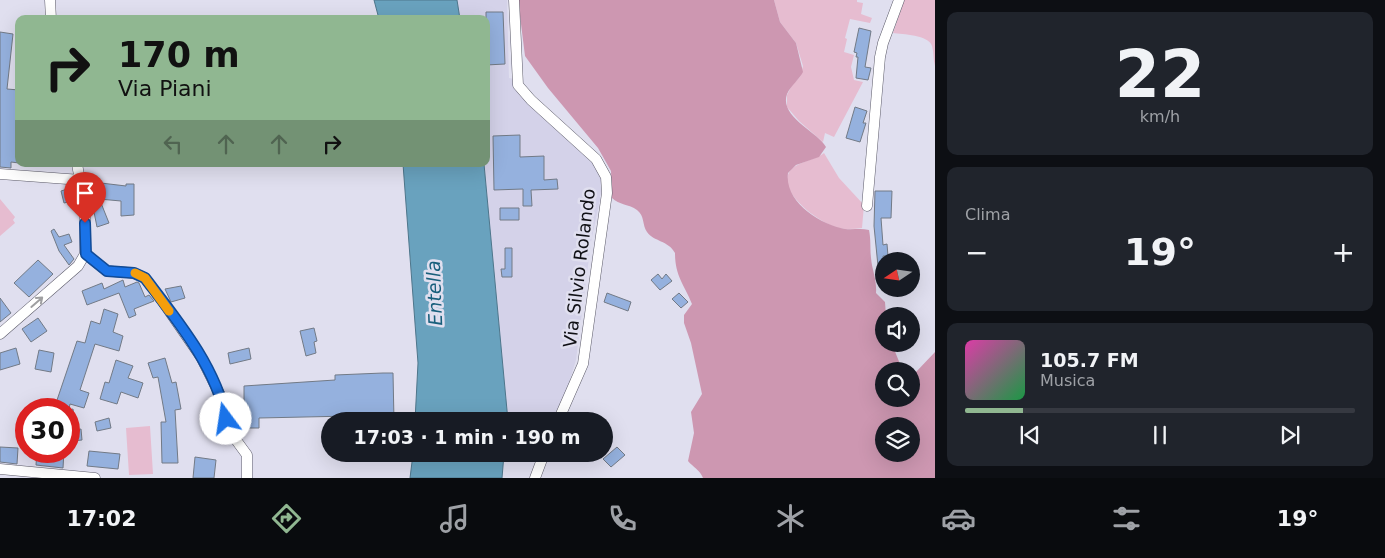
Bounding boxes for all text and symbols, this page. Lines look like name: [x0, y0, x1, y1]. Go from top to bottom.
icon: right: [35, 35, 100, 100]
text: 170 m: [118, 35, 240, 75]
text: 22: [1115, 37, 1205, 112]
text: Via Piani: [118, 76, 212, 101]
text: km/h: [1140, 107, 1180, 126]
icon: left: [159, 130, 187, 158]
icon: ahead: [212, 130, 240, 158]
icon: ahead: [265, 130, 293, 158]
icon: right: [318, 130, 346, 158]
pin: [64, 172, 106, 223]
icon: arrive: [71, 179, 99, 207]
street label: Via Silvio Rolando: [559, 187, 599, 349]
text: Clima: [965, 205, 1010, 224]
text: 19°: [1124, 230, 1196, 274]
text: −: [965, 236, 988, 269]
text: +: [1332, 236, 1355, 269]
north arrow: [875, 252, 920, 298]
map controls: [875, 252, 920, 462]
water label: Entella: [422, 260, 446, 326]
one-way arrow: [30, 296, 43, 308]
button: sound: [875, 307, 920, 352]
text: 105.7 FM: [1040, 349, 1139, 371]
button: search: [875, 362, 920, 407]
text: Musica: [1040, 371, 1095, 390]
position arrow: [199, 392, 251, 444]
speed limit sign: 30: [15, 398, 80, 463]
button: layers: [875, 417, 920, 462]
icon: previous: [1016, 421, 1044, 449]
icon: pause: [1146, 421, 1174, 449]
icon: next: [1276, 421, 1304, 449]
text: 17:03 · 1 min · 190 m: [353, 426, 581, 448]
icon: directions: [269, 501, 304, 536]
icon: music: [437, 501, 472, 536]
icon: phone: [605, 501, 640, 536]
icon: climate: [773, 501, 808, 536]
icon: car: [941, 501, 976, 536]
icon: filters: [1109, 501, 1144, 536]
text: 17:02: [66, 506, 136, 531]
text: 19°: [1277, 506, 1318, 531]

